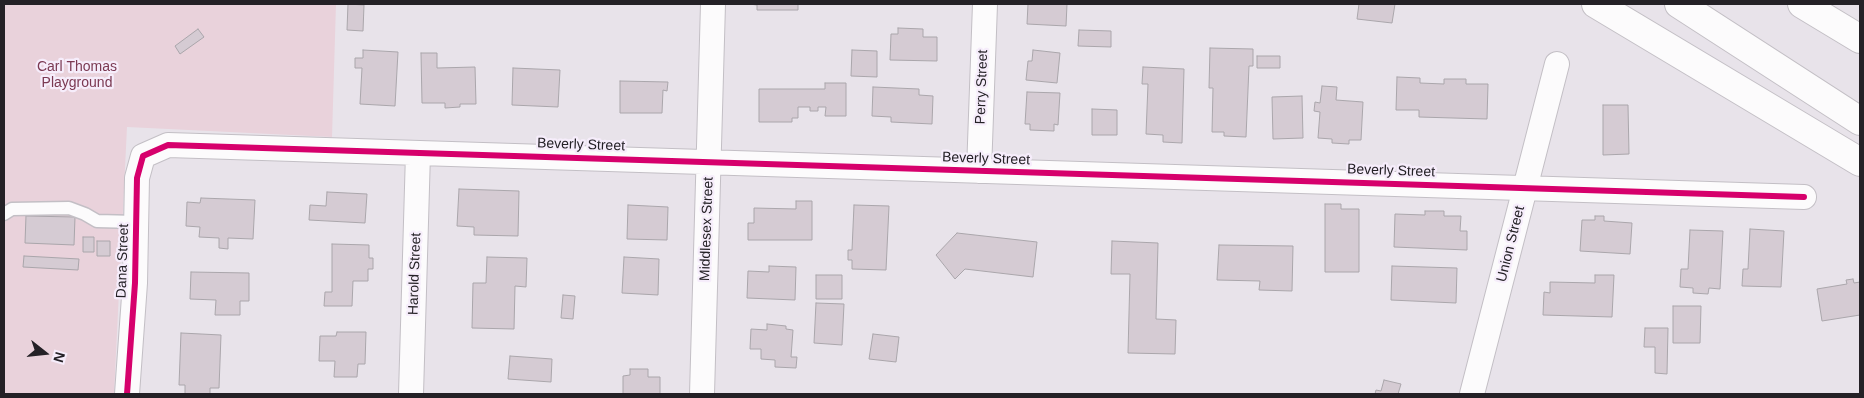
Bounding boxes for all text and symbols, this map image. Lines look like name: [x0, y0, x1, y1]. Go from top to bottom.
street label: Perry Street: [972, 49, 992, 125]
park label: Carl Thomas Playground: [37, 59, 117, 92]
street label: Beverly Street: [537, 135, 625, 155]
street label: Beverly Street: [942, 149, 1030, 169]
street label: Beverly Street: [1347, 161, 1435, 181]
street label: Middlesex Street: [697, 177, 717, 281]
street label: Union Street: [1493, 204, 1529, 284]
street label: Dana Street: [113, 223, 133, 299]
street label: Harold Street: [405, 232, 425, 316]
north arrow: [20, 328, 70, 378]
text: N: [50, 350, 69, 364]

